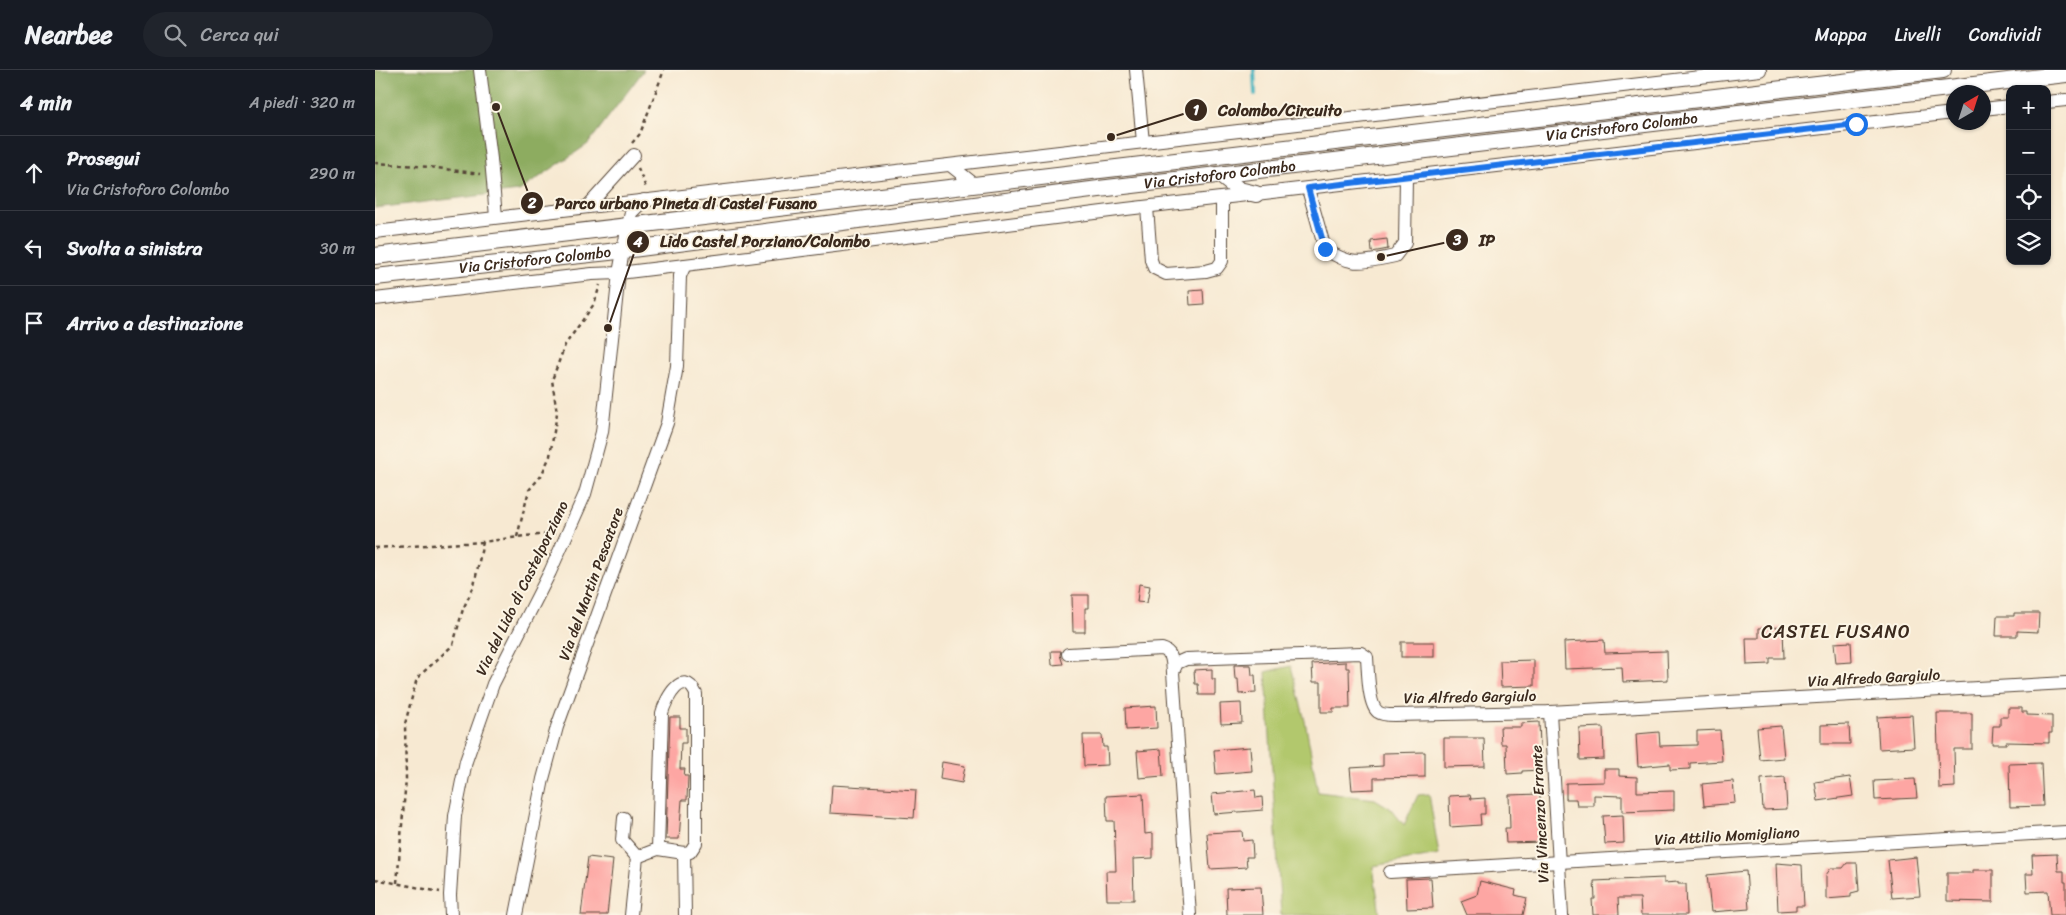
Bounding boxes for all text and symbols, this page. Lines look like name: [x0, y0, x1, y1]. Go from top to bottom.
search box: [143, 12, 493, 57]
text: Nearbee: [25, 14, 113, 56]
text: Cerca qui: [201, 18, 279, 51]
text: Mappa: [1815, 19, 1867, 51]
text: Livelli: [1895, 19, 1941, 51]
text: Condividi: [1969, 19, 2041, 51]
icon: search: [161, 21, 189, 49]
text: 4 min: [20, 84, 72, 122]
north arrow: [1946, 85, 1991, 130]
map controls: [2006, 85, 2051, 265]
button: +: [2006, 85, 2051, 130]
text: A piedi · 320 m: [249, 88, 355, 117]
callout: Colombo/Circuito: [1183, 94, 1352, 125]
text: Colombo/Circuito: [1217, 96, 1343, 125]
text: 1: [1193, 97, 1200, 123]
street label: Via Cristoforo Colombo: [1545, 105, 1700, 149]
route start: [1845, 113, 1868, 136]
button: −: [2006, 130, 2051, 175]
text: Prosegui: [67, 142, 140, 175]
street label: Via Cristoforo Colombo: [1143, 153, 1298, 197]
icon: ahead: [20, 159, 48, 187]
text: 290 m: [309, 159, 355, 188]
text: Via Cristoforo Colombo: [67, 175, 229, 204]
button: locate: [2006, 175, 2051, 220]
callout: Parco urbano Pineta di Castel Fusano: [519, 188, 827, 219]
text: Parco urbano Pineta di Castel Fusano: [555, 189, 818, 218]
text: 2: [527, 190, 537, 216]
button: layers: [2006, 220, 2051, 265]
callout: IP: [1444, 224, 1505, 255]
callout: Lido Castel Porziano/Colombo: [625, 226, 881, 257]
text: IP: [1478, 226, 1495, 255]
text: Lido Castel Porziano/Colombo: [660, 227, 870, 256]
text: 3: [1452, 227, 1462, 253]
text: 4: [632, 229, 643, 255]
text: Svolta a sinistra: [67, 232, 202, 265]
icon: left: [20, 234, 48, 262]
text: 30 m: [320, 234, 355, 263]
route end: [1314, 238, 1337, 261]
street label: Via Cristoforo Colombo: [458, 239, 613, 281]
text: Arrivo a destinazione: [67, 307, 243, 340]
icon: arrive: [20, 309, 48, 337]
street label: Via del Lido di Castelporziano: [468, 496, 576, 680]
street label: Via del Martin Pescatore: [551, 504, 631, 664]
district label: CASTEL FUSANO: [1761, 616, 1911, 648]
street label: Via Alfredo Gargiulo: [1807, 662, 1941, 694]
street label: Via Alfredo Gargiulo: [1403, 683, 1537, 711]
street label: Via Vincenzo Errante: [1523, 744, 1557, 884]
street label: Via Attilio Momigliano: [1654, 819, 1801, 853]

